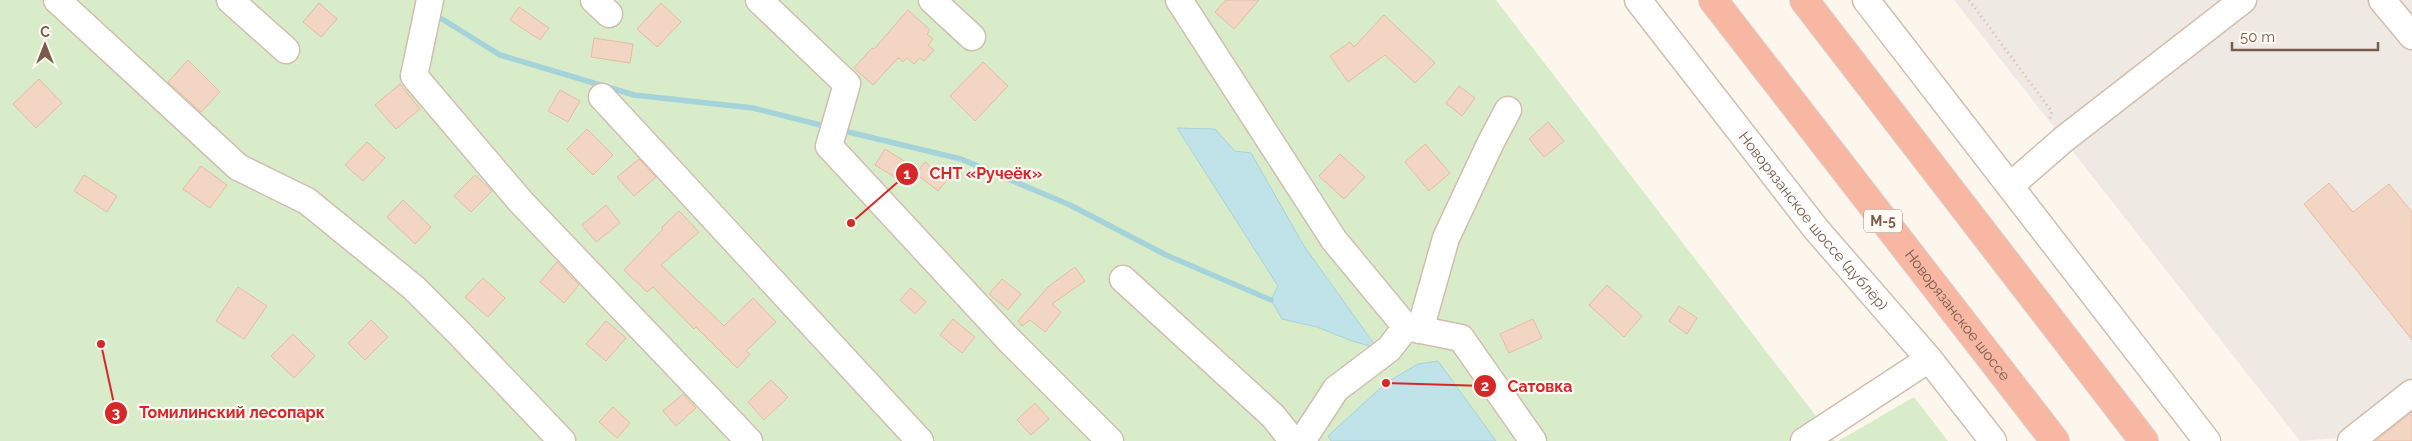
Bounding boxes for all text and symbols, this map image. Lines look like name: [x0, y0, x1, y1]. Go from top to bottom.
north arrow: [20, 20, 70, 70]
scale bar: [2232, 20, 2378, 52]
text: С: [40, 24, 50, 40]
text: 50 m: [2240, 28, 2275, 46]
street label: Новорязанское шоссе (дублёр): [1735, 128, 1891, 314]
callout: СНТ «Ручеёк»: [894, 158, 1053, 189]
text: СНТ «Ручеёк»: [930, 164, 1042, 183]
text: 1: [903, 165, 911, 183]
road number: М-5: [1864, 210, 1902, 232]
street label: Новорязанское шоссе: [1901, 246, 2014, 385]
callout: Сатовка: [1473, 370, 1583, 401]
text: 2: [1481, 377, 1489, 395]
text: Сатовка: [1508, 377, 1573, 396]
callout: Томилинский лесопарк: [104, 397, 335, 428]
text: Томилинский лесопарк: [139, 403, 325, 422]
text: 3: [112, 404, 120, 422]

